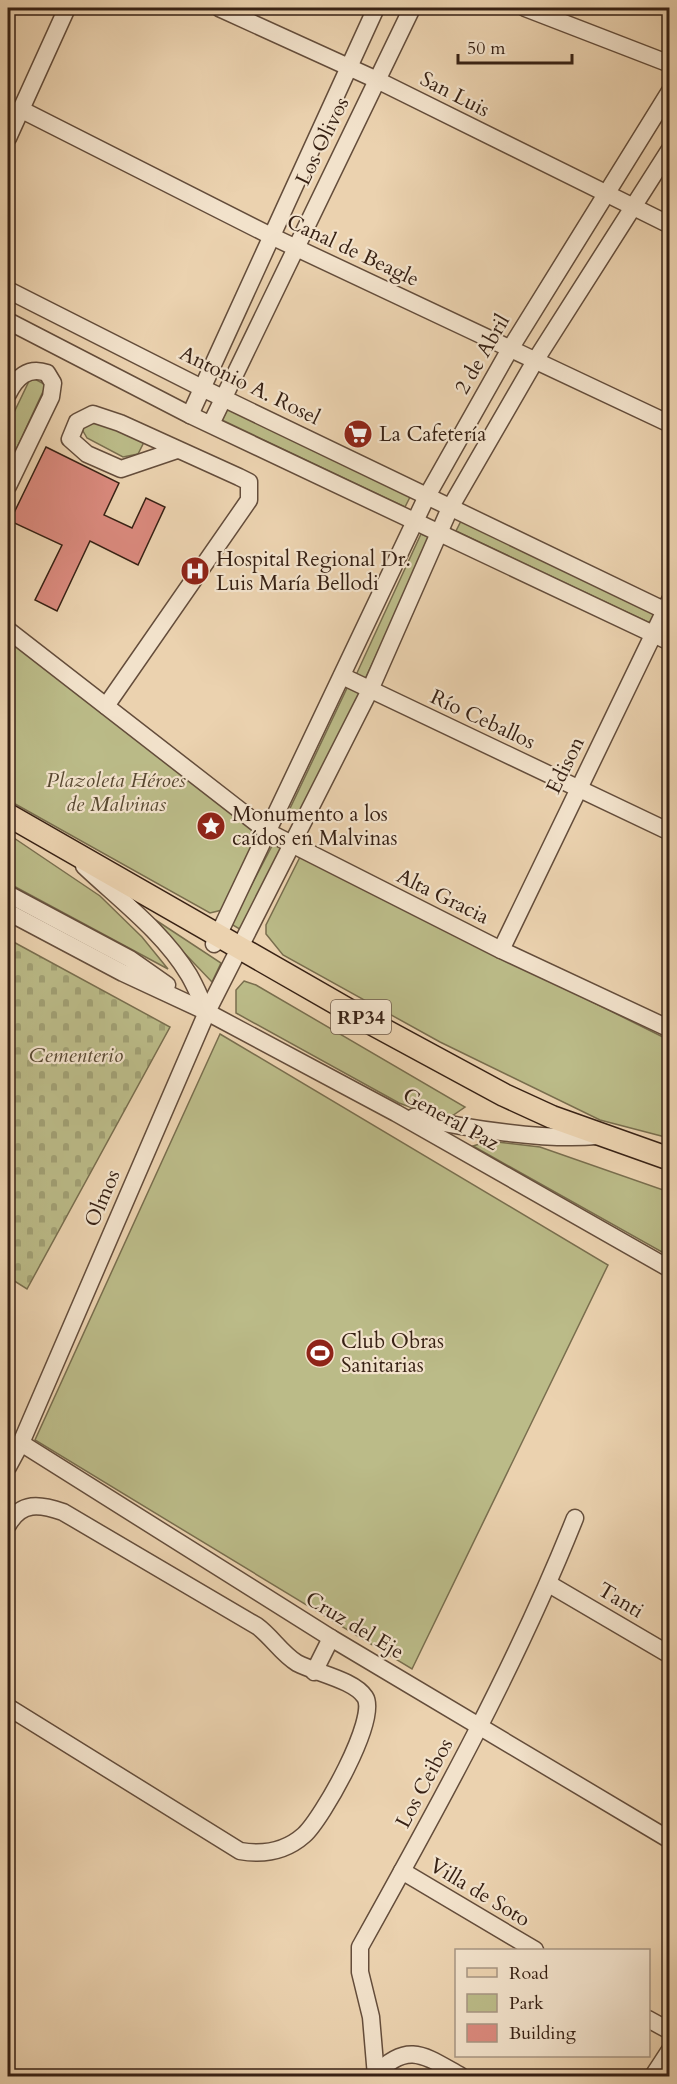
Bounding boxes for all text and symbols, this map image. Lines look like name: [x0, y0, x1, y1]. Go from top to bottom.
scale bar: [458, 27, 572, 65]
text: 50 m: [467, 36, 506, 61]
street label: San Luis: [415, 65, 494, 124]
street label: Los Olivos: [289, 92, 356, 190]
street label: Canal de Beagle: [282, 207, 424, 294]
street label: 2 de Abril: [448, 309, 517, 400]
street label: Antonio A. Rosel: [174, 339, 325, 432]
supermarket icon: La Cafetería: [342, 418, 374, 450]
place label: La Cafetería: [379, 420, 486, 449]
place label: Hospital Regional Dr. Luis María Bellodi: [216, 545, 411, 598]
hospital icon: Hospital Regional Dr. Luis María Bellodi: [179, 555, 211, 587]
street label: Río Ceballos: [426, 683, 540, 756]
street label: Edison: [539, 732, 592, 799]
park label: Plazoleta Héroes de Malvinas: [46, 766, 186, 819]
place label: Monumento a los caídos en Malvinas: [232, 800, 398, 853]
place icon: Monumento a los caídos en Malvinas: [195, 810, 227, 842]
street label: Alta Gracia: [392, 862, 494, 931]
road number: RP34: [331, 1000, 391, 1034]
park label: Cementerio: [29, 1041, 123, 1070]
street label: General Paz: [397, 1081, 505, 1158]
street label: Olmos: [77, 1165, 127, 1231]
place label: Club Obras Sanitarias: [341, 1327, 444, 1380]
sports icon: Club Obras Sanitarias: [304, 1337, 336, 1369]
street label: Tanti: [592, 1575, 649, 1626]
street label: Cruz del Eje: [300, 1585, 410, 1666]
street label: Los Ceibos: [389, 1733, 460, 1833]
street label: Villa de Soto: [424, 1851, 536, 1934]
legend: [455, 1949, 650, 2057]
text: Road: [509, 1961, 549, 1986]
text: Park: [509, 1991, 544, 2016]
text: Building: [509, 2021, 577, 2046]

